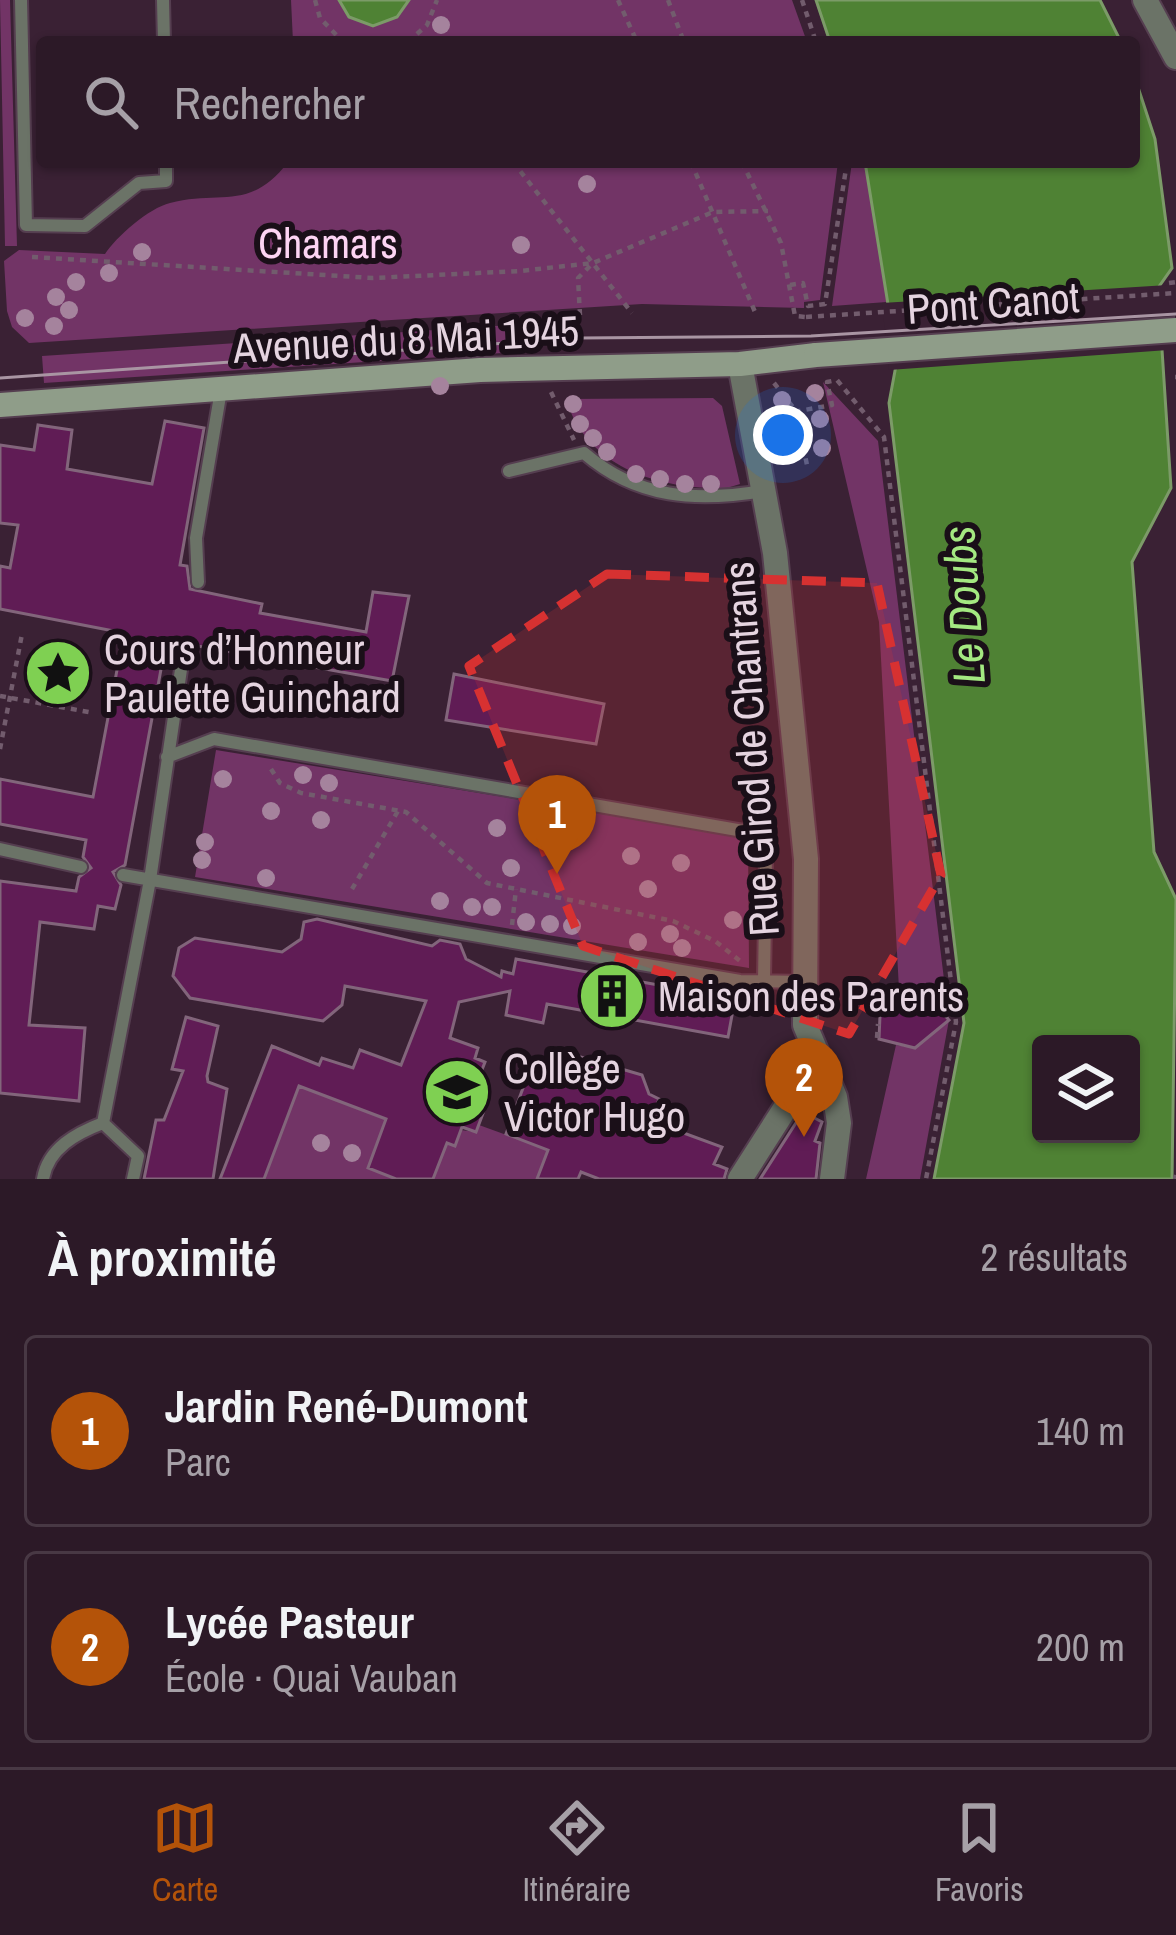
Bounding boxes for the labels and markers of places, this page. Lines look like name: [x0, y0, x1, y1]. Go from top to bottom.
place label: Cours d’Honneur Paulette Guinchard: [104, 621, 401, 725]
place icon: Cours d’Honneur Paulette Guinchard: [23, 638, 93, 708]
pin: 1: [518, 775, 596, 874]
building icon: Maison des Parents: [577, 961, 647, 1031]
place label: Maison des Parents: [658, 968, 964, 1024]
pin: 2: [765, 1038, 843, 1137]
place label: Collège Victor Hugo: [504, 1040, 685, 1144]
school or university icon: Collège Victor Hugo: [422, 1057, 492, 1127]

